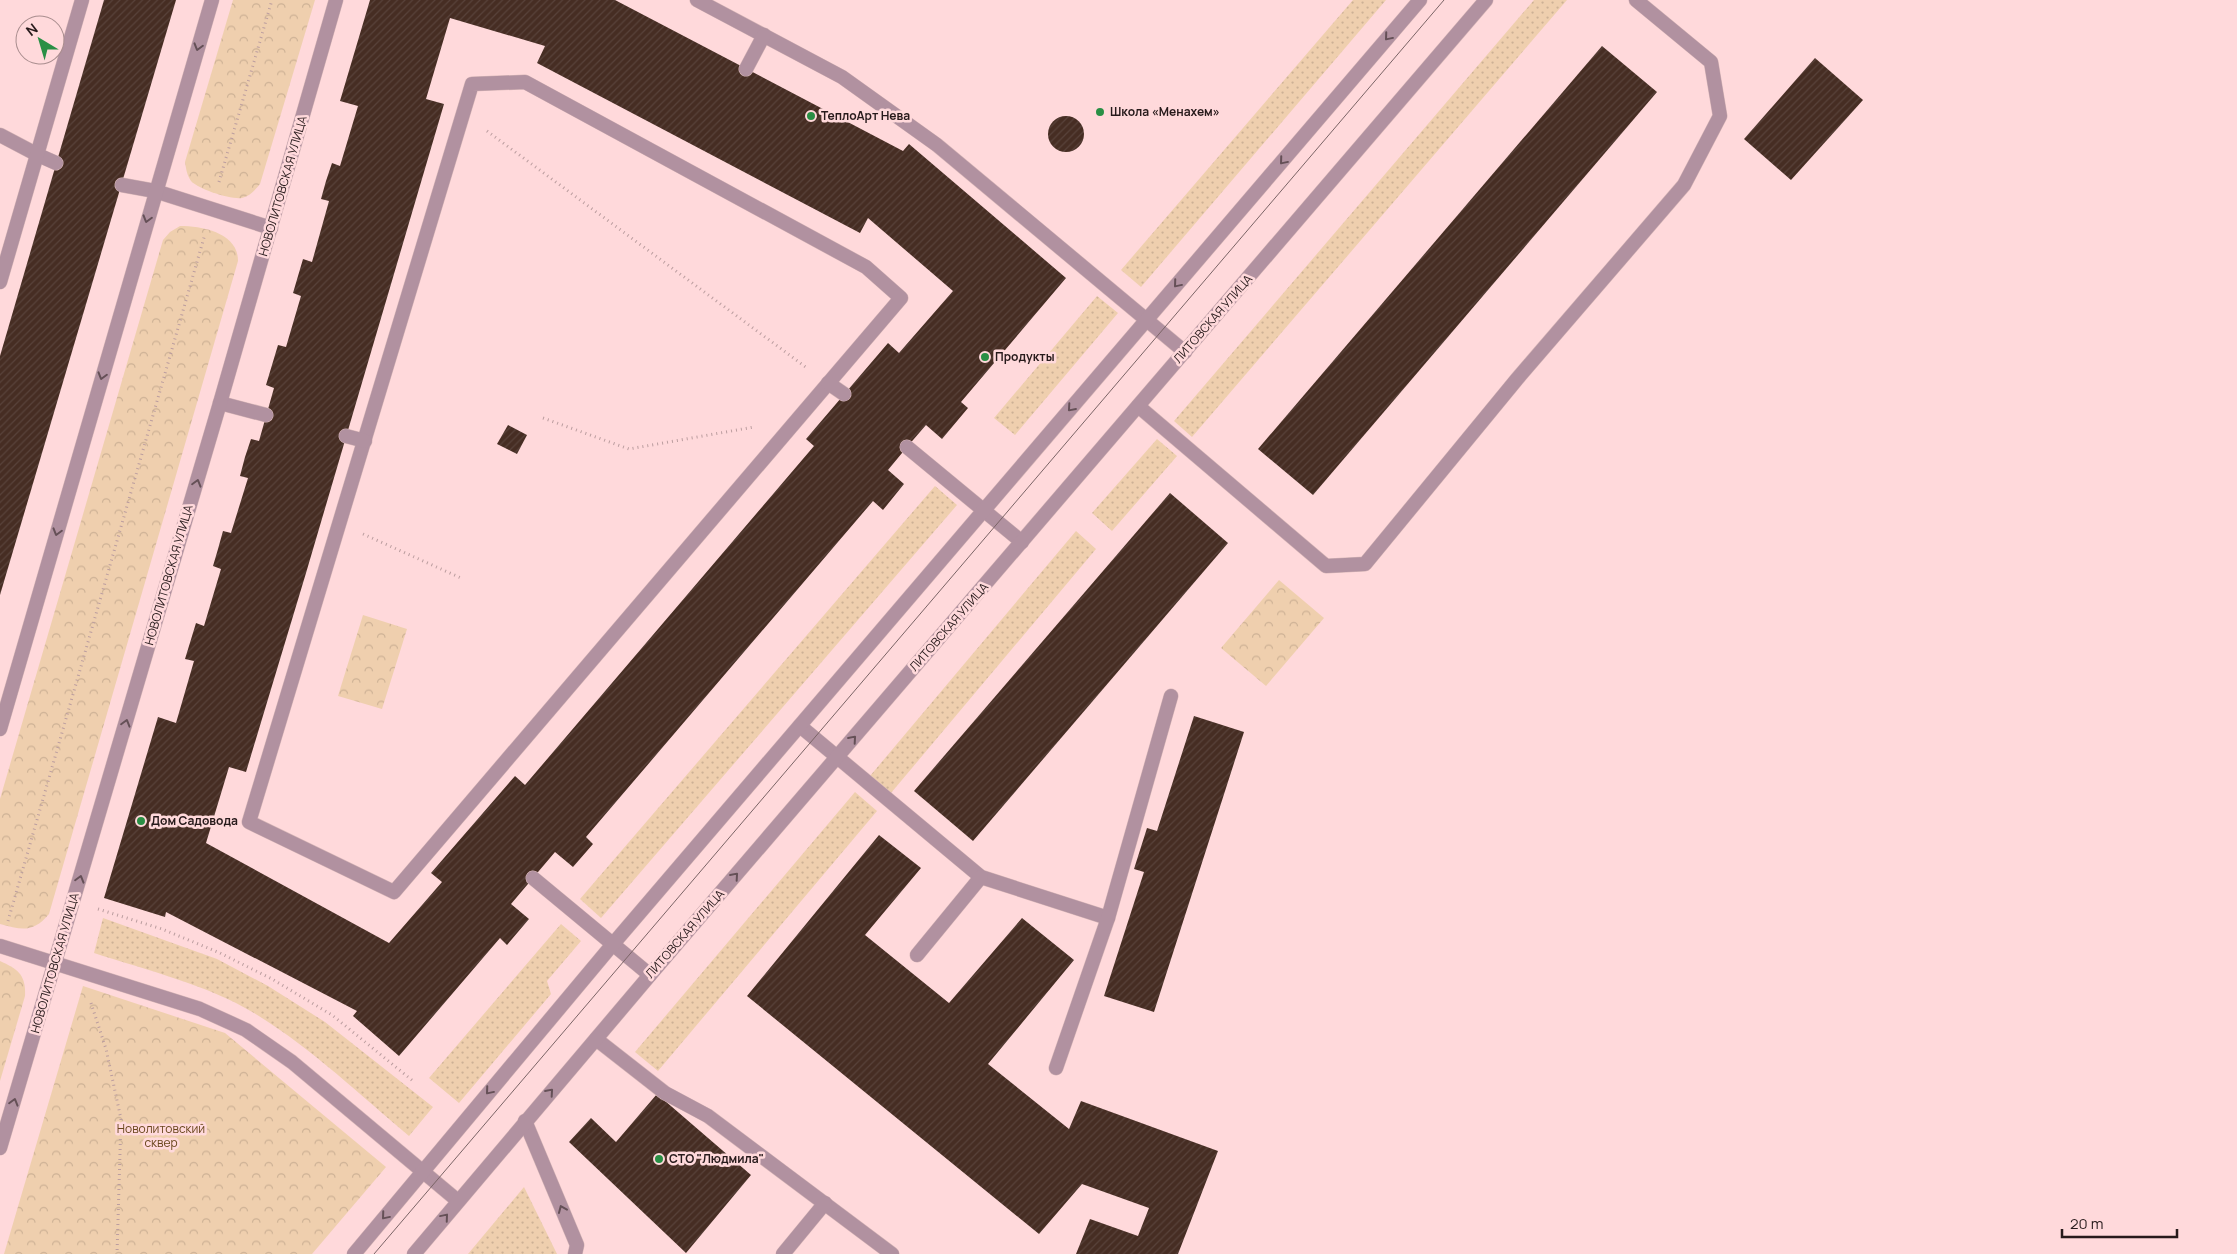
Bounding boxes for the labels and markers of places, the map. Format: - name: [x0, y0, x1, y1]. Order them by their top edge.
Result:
- place label: Школа «Менахем»: [1110, 103, 1220, 120]
- marker: Школа «Менахем»: [1094, 106, 1106, 118]
- place label: ТеплоАрт Нева: [821, 107, 910, 124]
- marker: ТеплоАрт Нева: [805, 110, 817, 122]
- place label: Продукты: [995, 348, 1055, 365]
- marker: Продукты: [979, 351, 991, 363]
- place label: Дом Садовода: [151, 812, 238, 829]
- marker: Дом Садовода: [135, 815, 147, 827]
- place label: СТО "Людмила": [669, 1150, 764, 1167]
- marker: СТО "Людмила": [653, 1153, 665, 1165]

